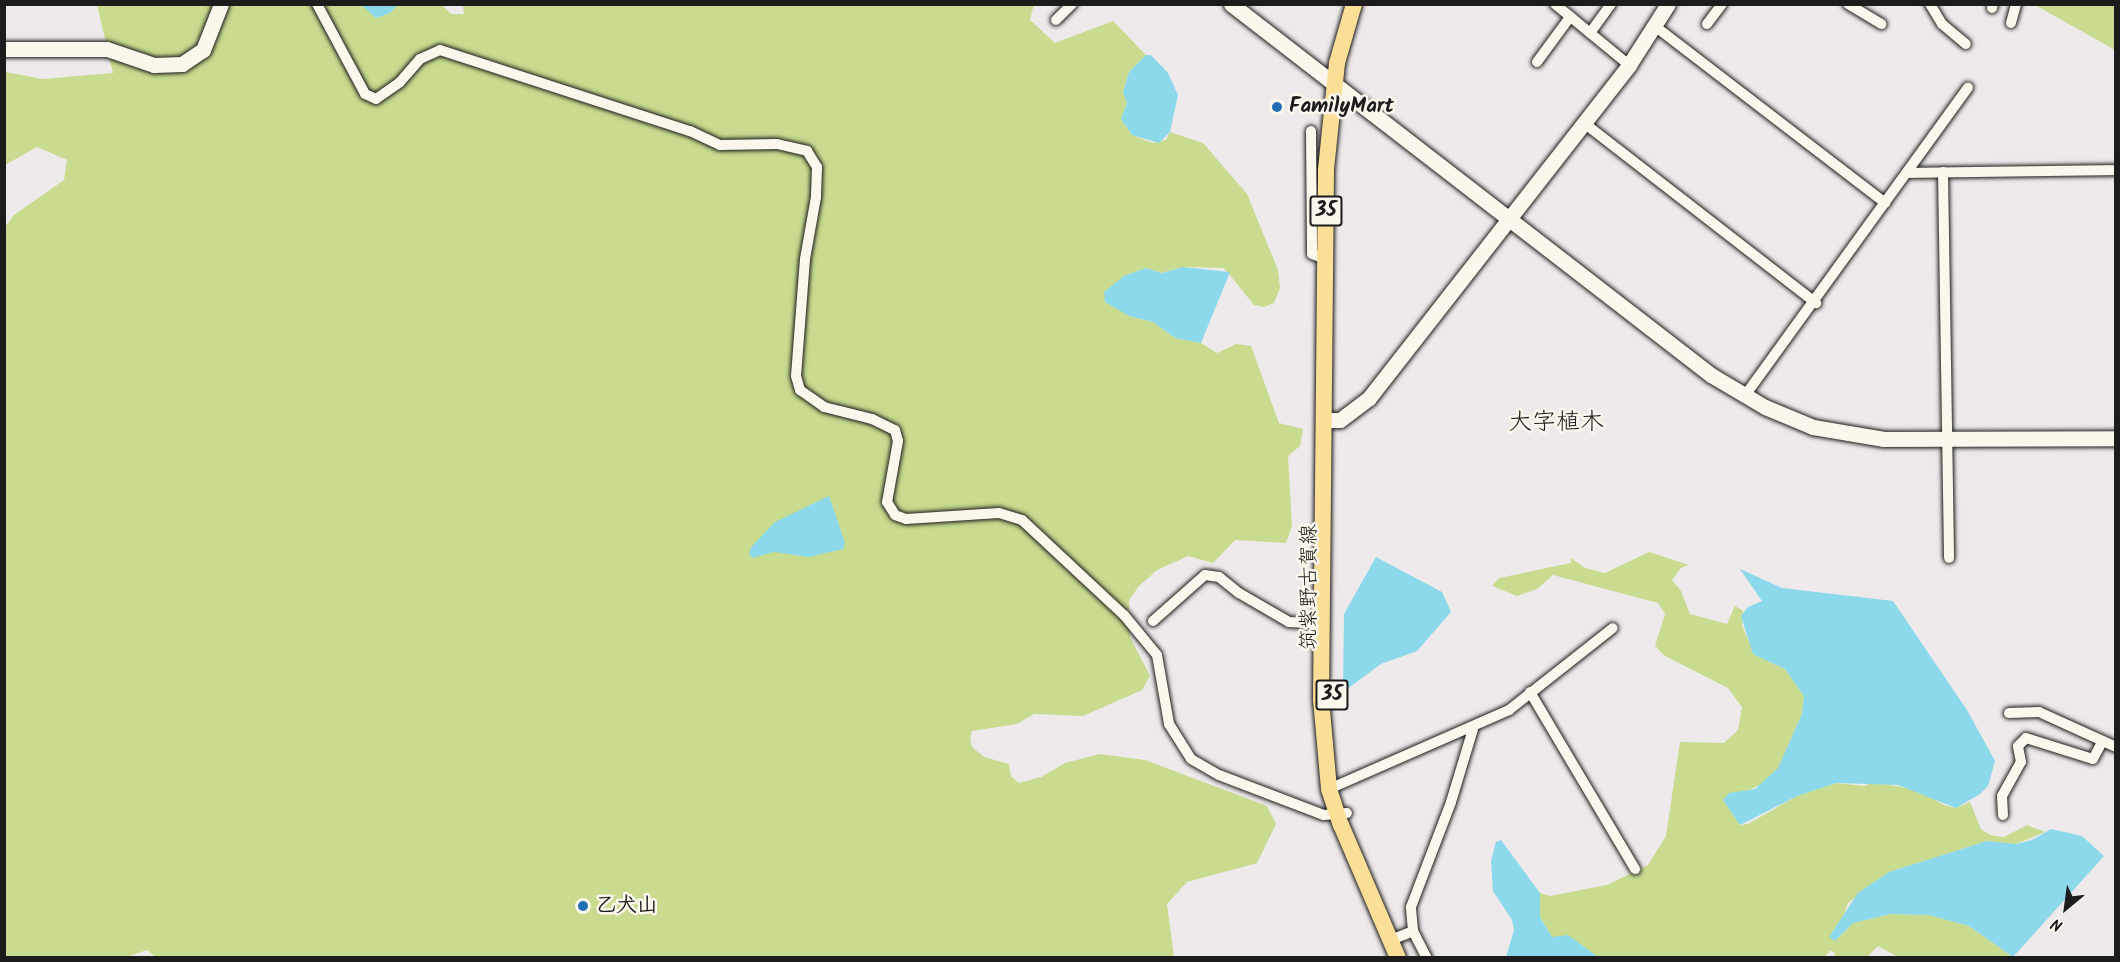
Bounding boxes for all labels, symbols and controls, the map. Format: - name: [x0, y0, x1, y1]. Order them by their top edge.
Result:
- place label: FamilyMart: [1289, 94, 1394, 120]
- marker: FamilyMart: [1270, 100, 1284, 114]
- road number: 35: [1308, 194, 1344, 228]
- district label: 大字植木: [1508, 409, 1604, 437]
- street label: 筑紫野古賀線: [1297, 524, 1323, 650]
- road number: 35: [1314, 678, 1350, 712]
- north arrow: [2036, 878, 2096, 938]
- place label: 乙犬山: [595, 893, 658, 919]
- marker: 乙犬山: [576, 899, 590, 913]
- text: N: [2047, 911, 2068, 938]

